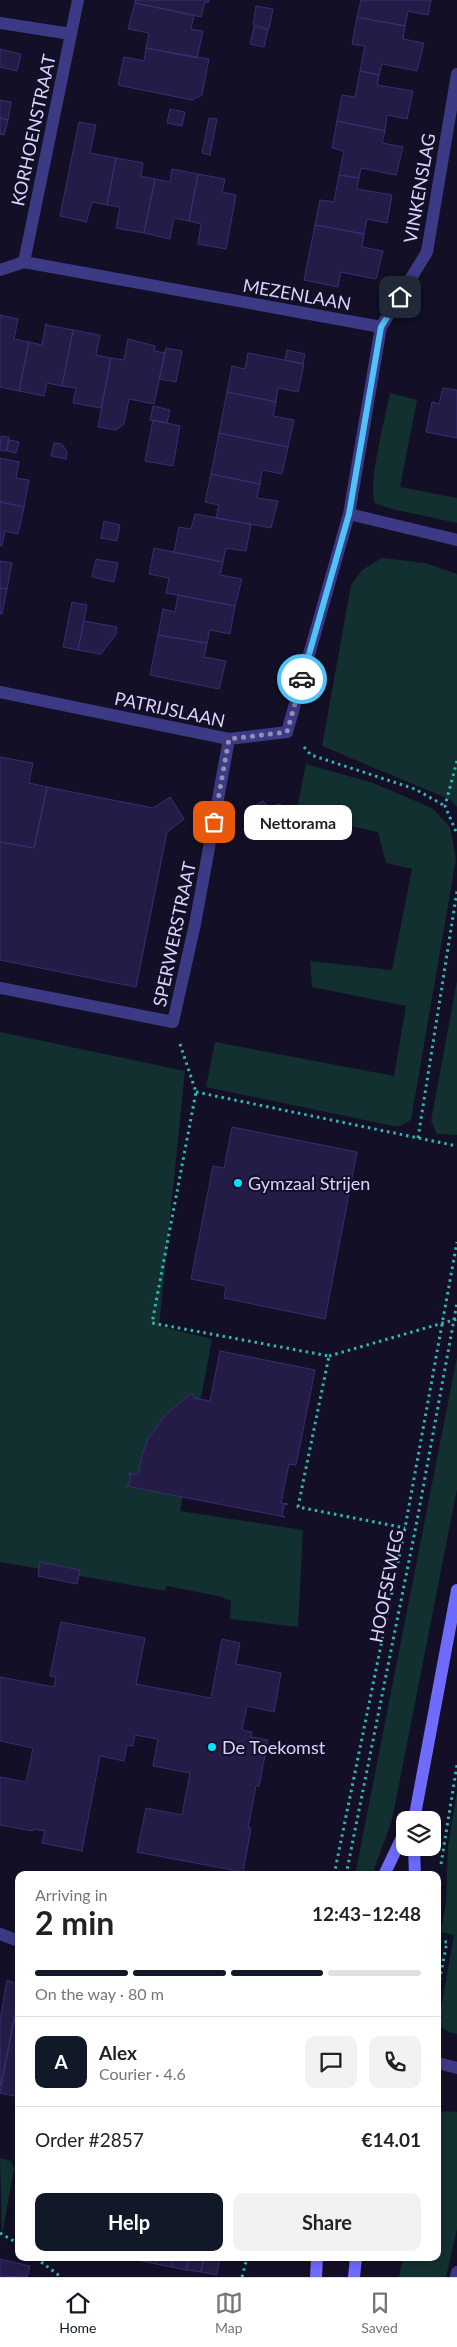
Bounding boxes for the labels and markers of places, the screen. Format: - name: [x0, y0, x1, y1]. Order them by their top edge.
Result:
- pin: [379, 276, 421, 318]
- pin: [193, 801, 235, 843]
- callout: Nettorama: [244, 804, 352, 840]
- place label: Gymzaal Strijen: [248, 1172, 370, 1194]
- marker: Gymzaal Strijen: [232, 1177, 244, 1189]
- place label: De Toekomst: [222, 1736, 326, 1758]
- marker: De Toekomst: [206, 1741, 218, 1753]

